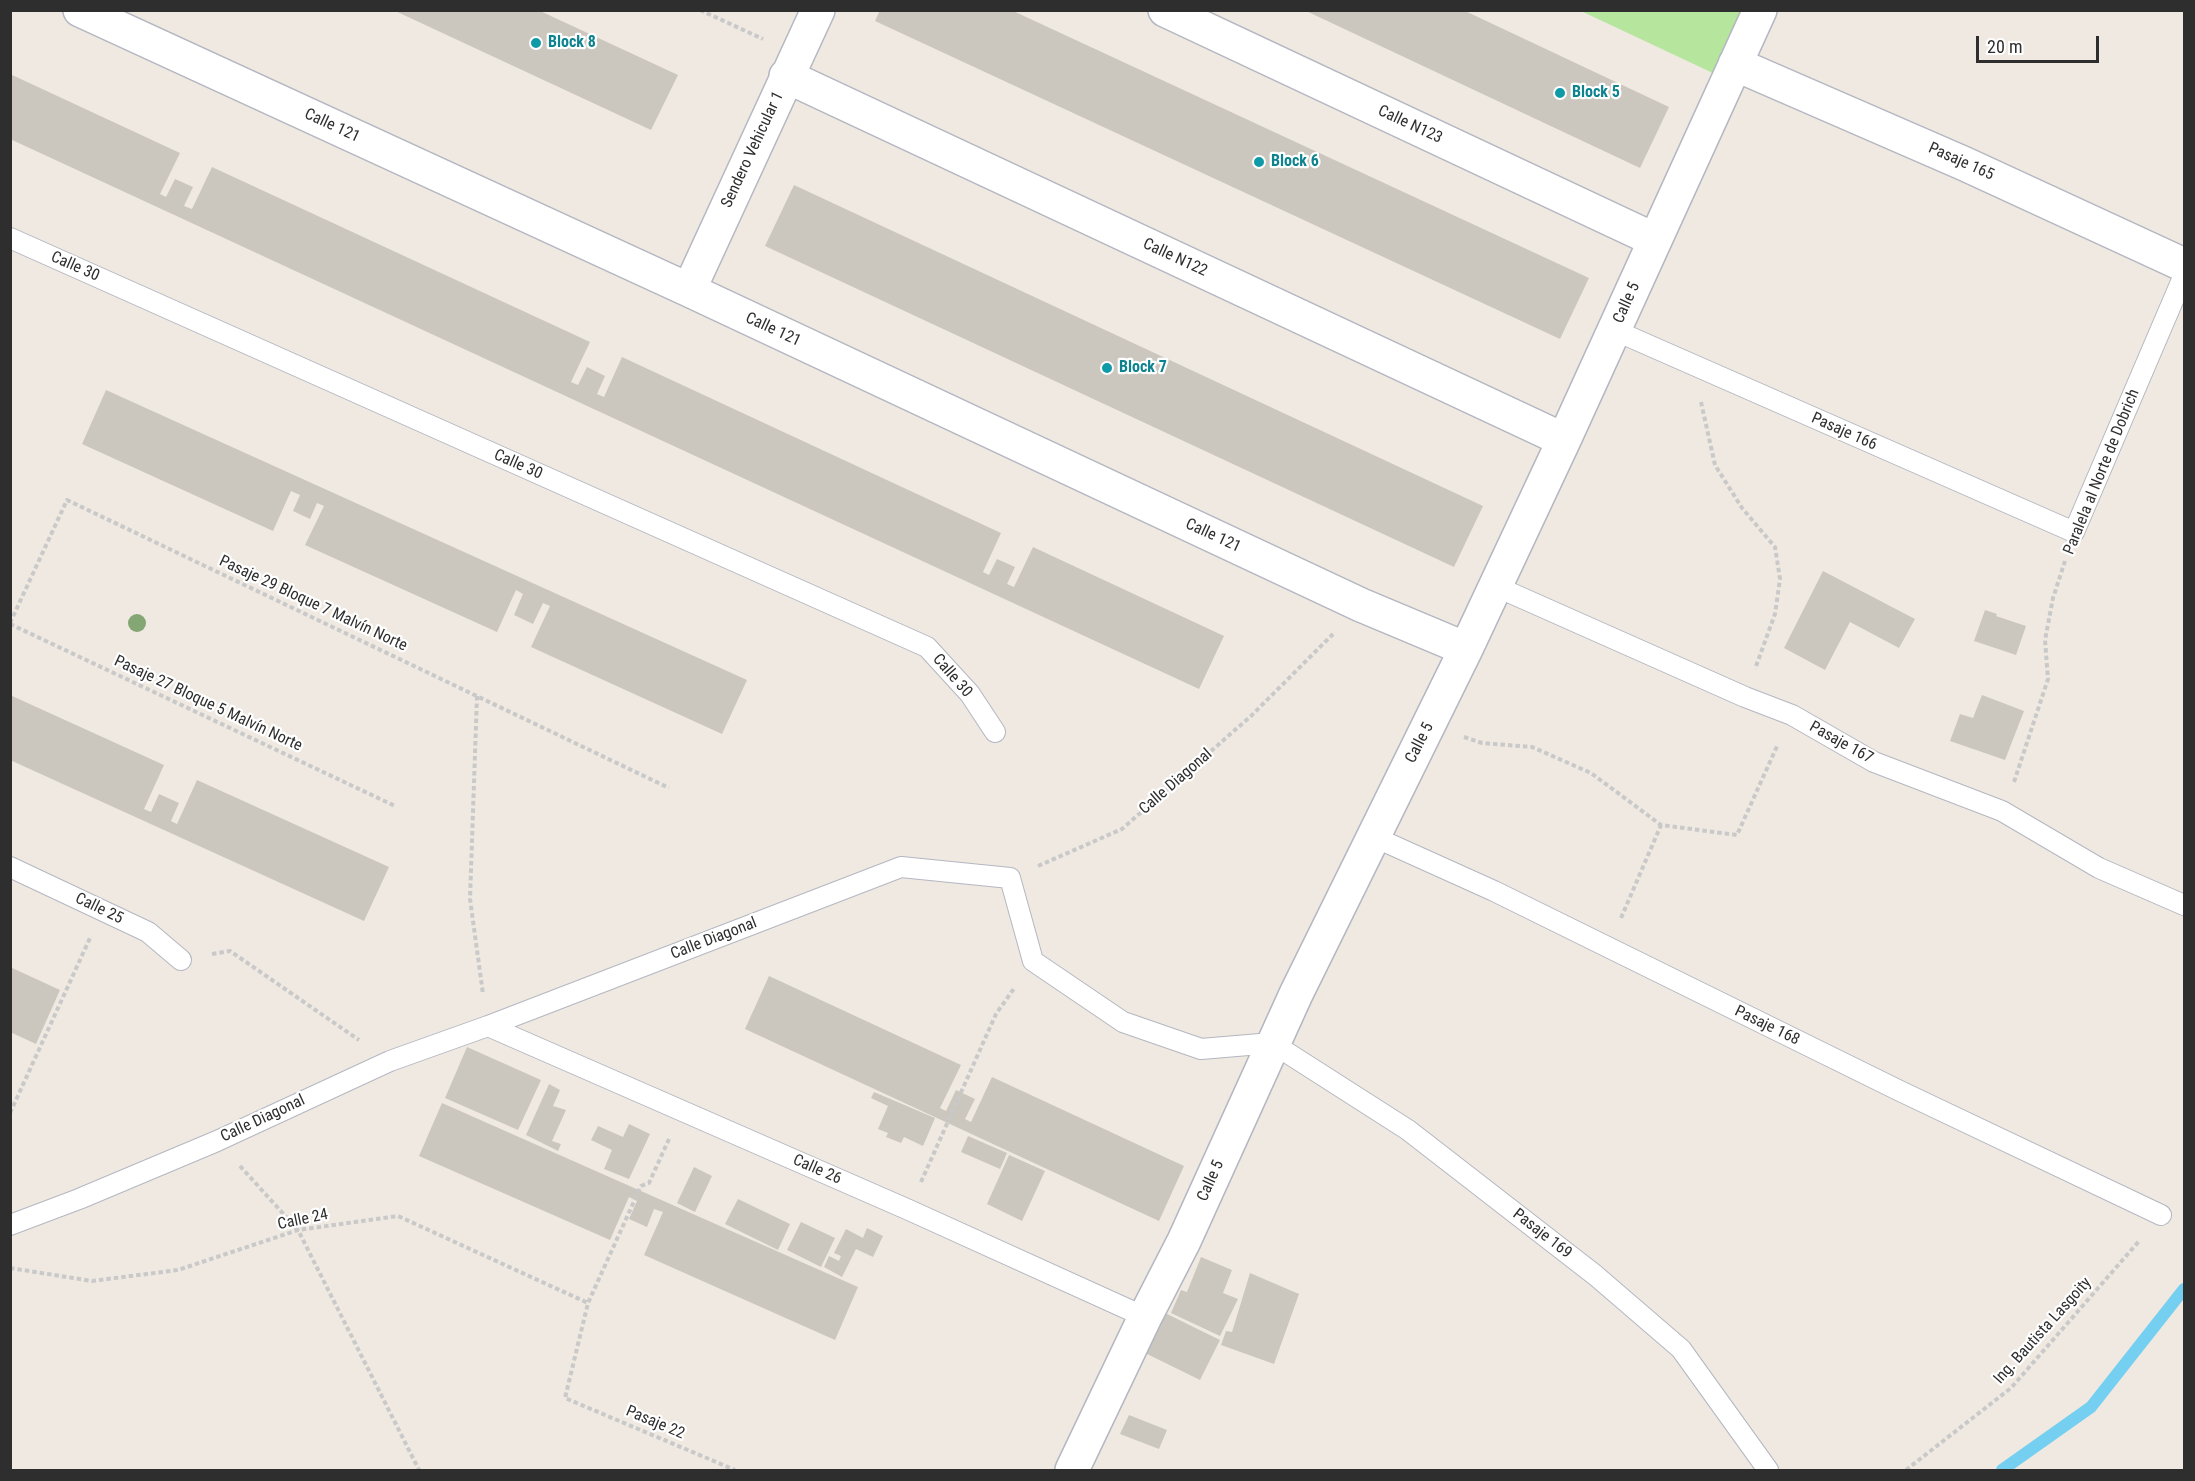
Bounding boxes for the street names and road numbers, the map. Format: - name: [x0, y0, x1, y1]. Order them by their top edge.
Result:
- street label: Sendero Vehicular 1: [718, 89, 788, 211]
- street label: Calle N123: [1375, 102, 1445, 148]
- street label: Calle 121: [301, 105, 363, 147]
- street label: Pasaje 165: [1925, 139, 1997, 185]
- street label: Calle N122: [1140, 235, 1210, 281]
- street label: Calle 30: [48, 248, 102, 286]
- street label: Calle 5: [1609, 279, 1645, 327]
- street label: Calle 121: [742, 309, 804, 351]
- street label: Paralela al Norte de Dobrich: [2060, 386, 2144, 558]
- street label: Pasaje 166: [1808, 409, 1880, 455]
- street label: Calle 30: [491, 446, 545, 484]
- street label: Calle 121: [1182, 515, 1244, 557]
- street label: Pasaje 29 Bloque 7 Malvín Norte: [216, 552, 410, 656]
- street label: Calle 30: [928, 650, 976, 702]
- street label: Pasaje 27 Bloque 5 Malvín Norte: [111, 652, 305, 756]
- street label: Pasaje 167: [1806, 718, 1876, 768]
- street label: Calle 5: [1402, 719, 1438, 767]
- street label: Calle Diagonal: [1135, 745, 1217, 819]
- street label: Calle 25: [72, 889, 126, 929]
- street label: Calle Diagonal: [668, 914, 760, 964]
- street label: Pasaje 168: [1731, 1002, 1803, 1050]
- street label: Calle Diagonal: [218, 1091, 308, 1147]
- street label: Calle 26: [790, 1151, 844, 1189]
- street label: Calle 5: [1193, 1157, 1229, 1205]
- street label: Calle 24: [276, 1205, 330, 1235]
- street label: Pasaje 169: [1509, 1205, 1575, 1263]
- street label: Ing. Bautista Lasgoity: [1990, 1274, 2096, 1388]
- street label: Pasaje 22: [623, 1402, 687, 1444]

